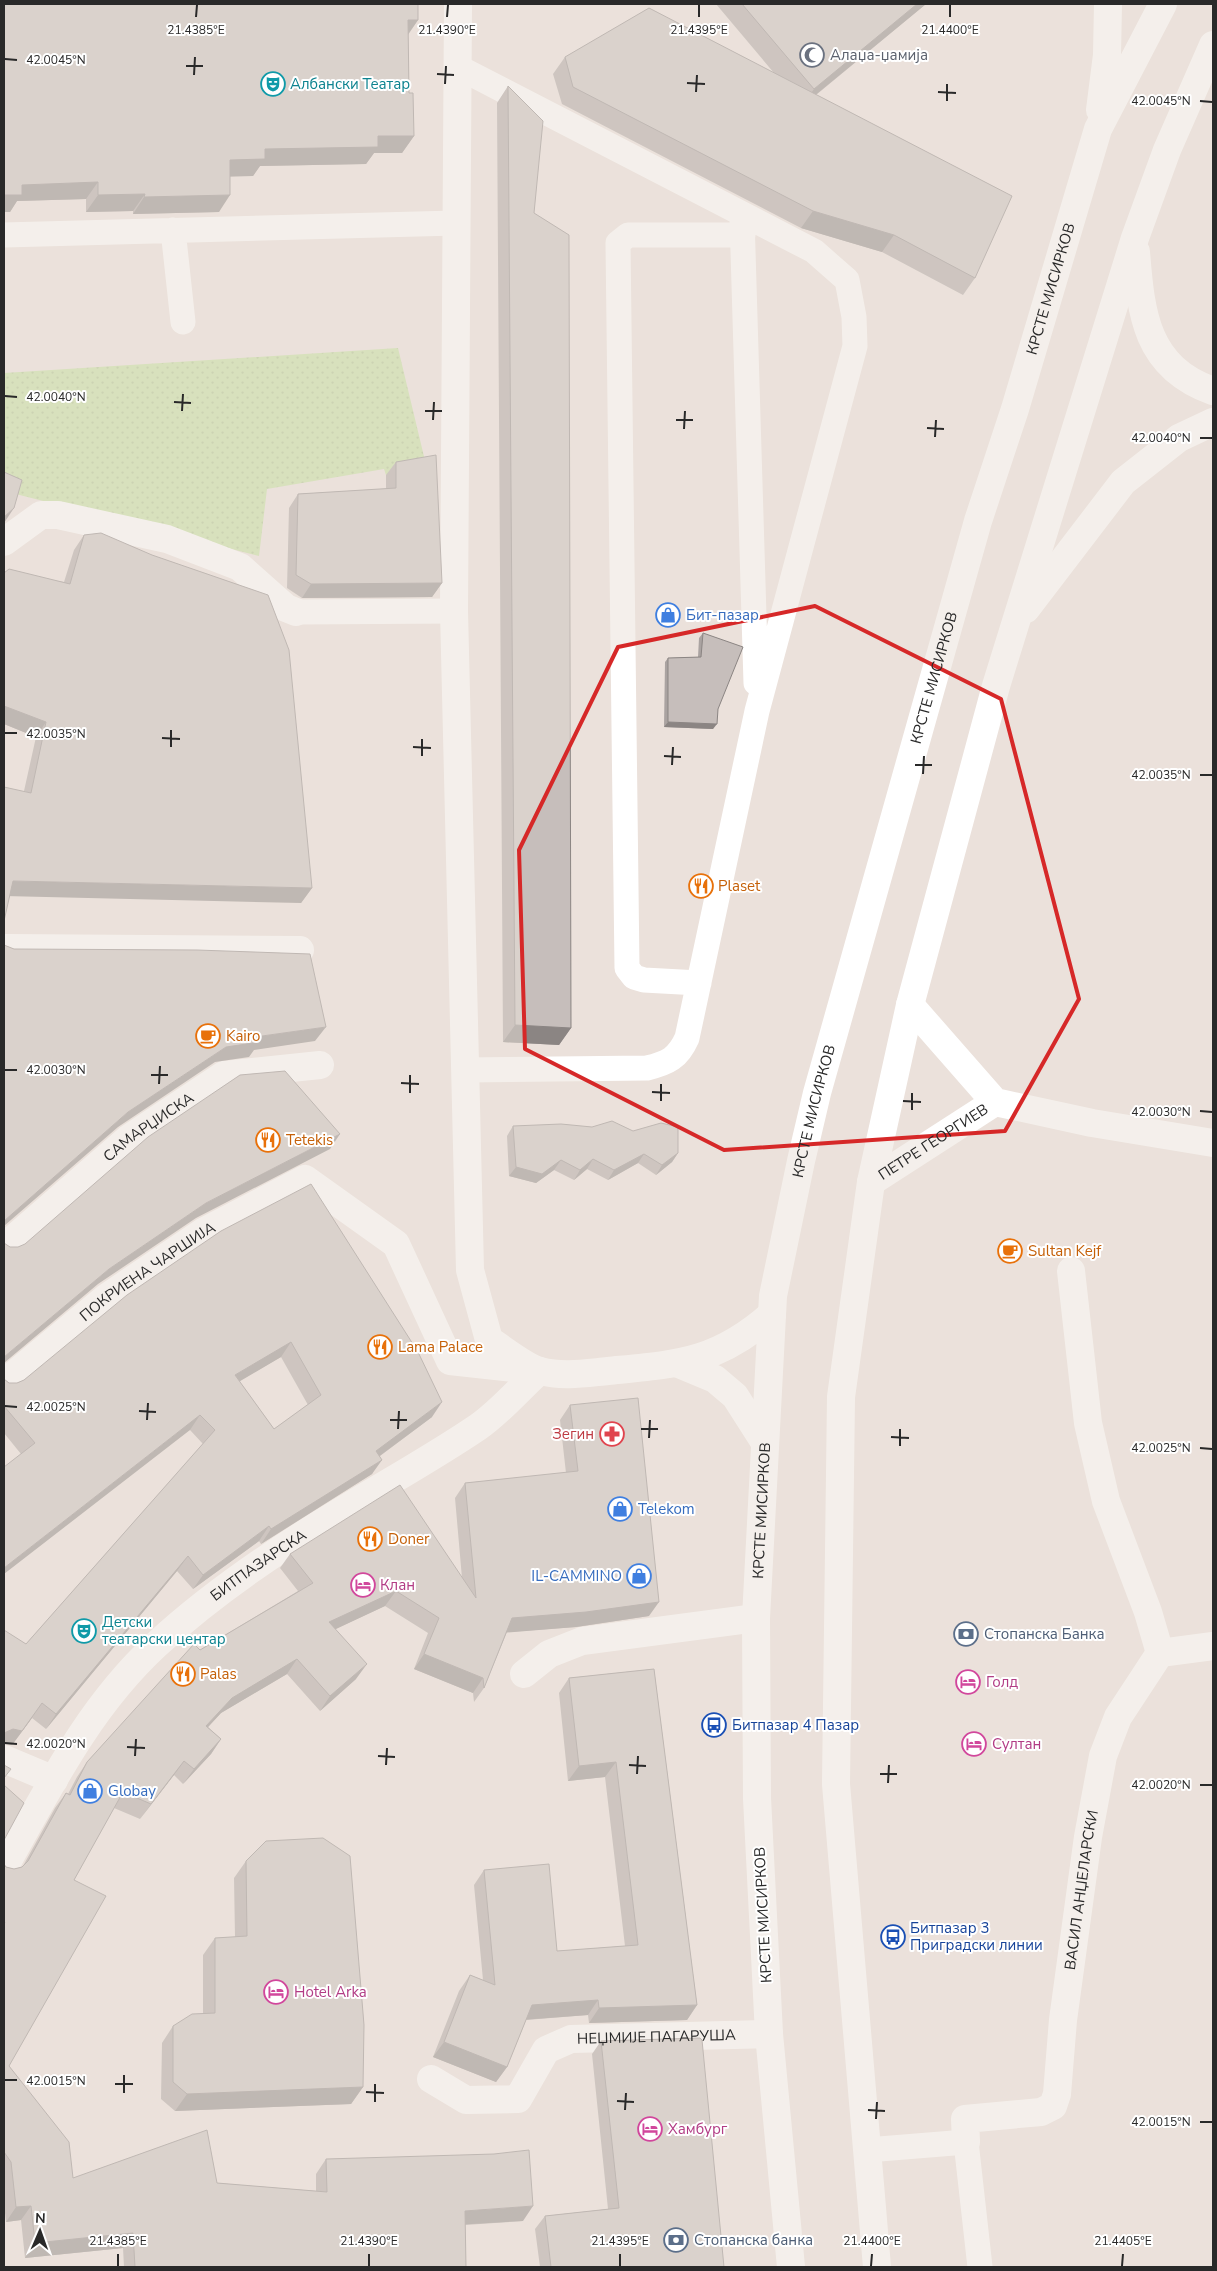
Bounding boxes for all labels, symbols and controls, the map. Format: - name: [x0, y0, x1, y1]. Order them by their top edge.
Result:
- text: 21.4385°E: [167, 22, 225, 38]
- text: 21.4390°E: [418, 22, 476, 38]
- text: 21.4395°E: [670, 22, 728, 38]
- text: 21.4400°E: [921, 22, 979, 38]
- mosque icon: Алаџа-џамија: [799, 42, 825, 68]
- place label: Алаџа-џамија: [830, 45, 928, 65]
- text: 42.0045°N: [26, 52, 86, 68]
- theatre icon: Албански Театар: [260, 71, 286, 97]
- place label: Албански Театар: [290, 74, 410, 94]
- text: 42.0045°N: [1131, 93, 1191, 109]
- street label: КРСТЕ МИСИРКОВ: [1022, 221, 1080, 357]
- text: 42.0040°N: [26, 389, 86, 405]
- text: 42.0040°N: [1131, 430, 1191, 446]
- shop icon: Бит-пазар: [655, 602, 681, 628]
- place label: Бит-пазар: [686, 605, 759, 625]
- street label: КРСТЕ МИСИРКОВ: [906, 609, 962, 746]
- text: 42.0035°N: [26, 726, 86, 742]
- text: 42.0035°N: [1131, 767, 1191, 783]
- restaurant icon: Plaset: [688, 873, 714, 899]
- place label: Plaset: [718, 876, 761, 896]
- cafe icon: Kairo: [195, 1023, 221, 1049]
- place label: Kairo: [226, 1026, 260, 1046]
- street label: КРСТЕ МИСИРКОВ: [788, 1042, 840, 1180]
- text: 42.0030°N: [26, 1062, 86, 1078]
- street label: САМАРЏИСКА: [99, 1088, 198, 1166]
- street label: ПЕТРЕ ГЕОРГИЕВ: [874, 1099, 992, 1185]
- text: 42.0030°N: [1131, 1104, 1191, 1120]
- restaurant icon: Tetekis: [255, 1127, 281, 1153]
- place label: Tetekis: [286, 1130, 333, 1150]
- street label: ПОКРИЕНА ЧАРШИЈА: [75, 1217, 219, 1326]
- cafe icon: Sultan Kejf: [997, 1238, 1023, 1264]
- place label: Sultan Kejf: [1028, 1241, 1102, 1261]
- restaurant icon: Lama Palace: [367, 1334, 393, 1360]
- place label: Lama Palace: [398, 1337, 483, 1357]
- text: 42.0025°N: [26, 1399, 86, 1415]
- pharmacy icon: Зегин: [599, 1421, 625, 1447]
- place label: Зегин: [552, 1424, 594, 1444]
- text: 42.0025°N: [1131, 1440, 1191, 1456]
- street label: КРСТЕ МИСИРКОВ: [748, 1442, 775, 1579]
- shop icon: Telekom: [607, 1496, 633, 1522]
- place label: Telekom: [638, 1499, 695, 1519]
- street label: БИТПАЗАРСКА: [206, 1525, 310, 1606]
- restaurant icon: Doner: [357, 1526, 383, 1552]
- place label: Doner: [388, 1529, 430, 1549]
- shop icon: IL-CAMMINO: [626, 1563, 652, 1589]
- place label: IL-CAMMINO: [531, 1566, 622, 1586]
- hotel icon: Клан: [350, 1572, 376, 1598]
- place label: Клан: [380, 1575, 415, 1595]
- place label: Детски театарски центар: [102, 1612, 226, 1649]
- theatre icon: Детски театарски центар: [71, 1618, 97, 1644]
- bank icon: Стопанска Банка: [953, 1621, 979, 1647]
- place label: Стопанска Банка: [984, 1624, 1105, 1644]
- restaurant icon: Palas: [170, 1661, 196, 1687]
- place label: Palas: [200, 1664, 237, 1684]
- hotel icon: Голд: [955, 1669, 981, 1695]
- place label: Голд: [986, 1672, 1018, 1692]
- bus stop icon: Битпазар 4 Пазар: [701, 1712, 727, 1738]
- place label: Битпазар 4 Пазар: [732, 1715, 859, 1735]
- hotel icon: Султан: [961, 1731, 987, 1757]
- place label: Султан: [992, 1734, 1041, 1754]
- text: 42.0020°N: [26, 1736, 86, 1752]
- text: 42.0020°N: [1131, 1777, 1191, 1793]
- shop icon: Globay: [77, 1778, 103, 1804]
- place label: Globay: [108, 1781, 156, 1801]
- street label: ВАСИЛ АНЏЕЛАРСКИ: [1060, 1808, 1103, 1971]
- street label: КРСТЕ МИСИРКОВ: [749, 1846, 777, 1984]
- place label: Битпазар 3 Приградски линии: [910, 1918, 1043, 1955]
- bus stop icon: Битпазар 3 Приградски линии: [880, 1924, 906, 1950]
- hotel icon: Hotel Arka: [263, 1979, 289, 2005]
- place label: Hotel Arka: [294, 1982, 367, 2002]
- street label: НЕЏМИЈЕ ПАГАРУША: [577, 2025, 736, 2049]
- text: 42.0015°N: [26, 2073, 86, 2089]
- text: 42.0015°N: [1131, 2114, 1191, 2130]
- hotel icon: Хамбург: [637, 2116, 663, 2142]
- place label: Хамбург: [668, 2119, 728, 2139]
- north arrow: [15, 2206, 65, 2256]
- text: N: [35, 2209, 46, 2228]
- bank icon: Стопанска банка: [663, 2227, 689, 2253]
- place label: Стопанска банка: [694, 2230, 813, 2250]
- text: 21.4385°E: [89, 2233, 147, 2249]
- text: 21.4390°E: [340, 2233, 398, 2249]
- text: 21.4395°E: [591, 2233, 649, 2249]
- text: 21.4400°E: [843, 2233, 901, 2249]
- text: 21.4405°E: [1094, 2233, 1152, 2249]

